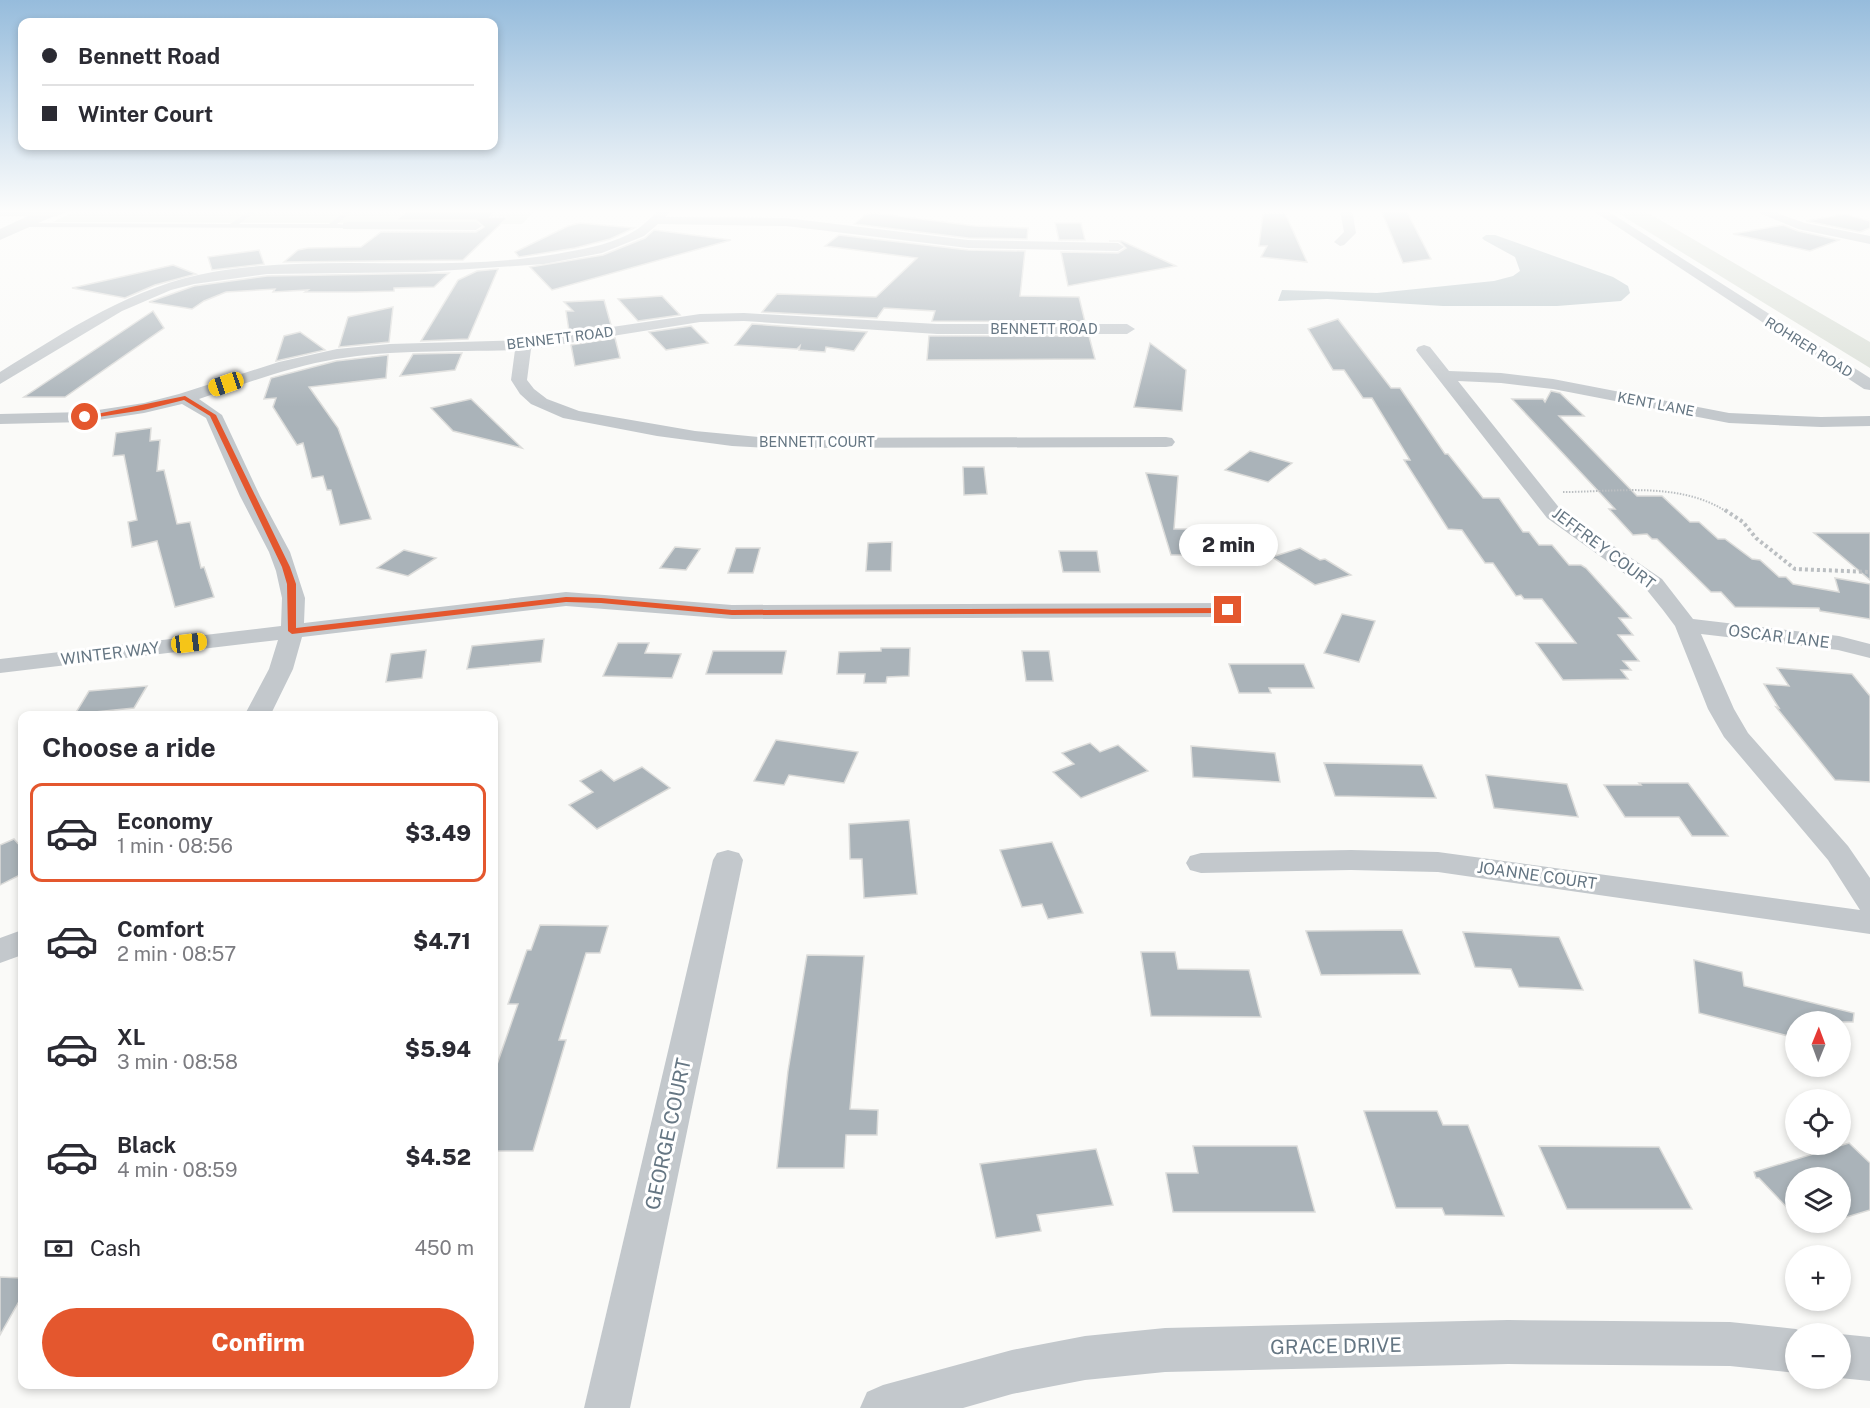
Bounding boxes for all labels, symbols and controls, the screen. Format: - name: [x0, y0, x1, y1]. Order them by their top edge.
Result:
- text: Bennett Road: [78, 43, 220, 69]
- text: Winter Court: [78, 101, 213, 127]
- street label: ROHRER ROAD: [1762, 314, 1856, 380]
- street label: BENNETT ROAD: [990, 321, 1098, 337]
- street label: BENNETT ROAD: [506, 324, 614, 352]
- car: [206, 370, 246, 398]
- street label: KENT LANE: [1616, 389, 1696, 419]
- route start: [71, 403, 98, 430]
- street label: BENNETT COURT: [759, 434, 875, 450]
- street label: JEFFREY COURT: [1549, 504, 1659, 593]
- callout: 2 min: [1178, 523, 1278, 565]
- text: 2 min: [1202, 533, 1255, 557]
- route end: [1214, 596, 1241, 623]
- street label: OSCAR LANE: [1727, 621, 1831, 652]
- car: [170, 632, 208, 654]
- street label: WINTER WAY: [60, 638, 161, 669]
- text: Choose a ride: [42, 731, 216, 763]
- icon: car: [45, 806, 99, 860]
- text: Economy: [117, 808, 213, 834]
- text: $3.49: [405, 820, 471, 846]
- text: 1 min · 08:56: [117, 834, 233, 858]
- street label: JOANNE COURT: [1476, 858, 1598, 893]
- icon: car: [45, 914, 99, 968]
- text: Comfort: [117, 916, 204, 942]
- text: $4.71: [413, 928, 471, 954]
- text: 2 min · 08:57: [117, 942, 236, 966]
- north arrow: [1785, 1011, 1851, 1077]
- map controls: [1785, 1011, 1851, 1389]
- icon: car: [45, 1022, 99, 1076]
- text: XL: [117, 1024, 145, 1050]
- text: $5.94: [405, 1036, 471, 1062]
- text: 3 min · 08:58: [117, 1050, 238, 1074]
- street label: GEORGE COURT: [640, 1056, 696, 1212]
- button: locate: [1785, 1089, 1851, 1155]
- icon: car: [45, 1130, 99, 1184]
- text: Black: [117, 1132, 176, 1158]
- text: $4.52: [405, 1144, 471, 1170]
- text: 4 min · 08:59: [117, 1158, 237, 1182]
- button: layers: [1785, 1167, 1851, 1233]
- icon: cash: [42, 1232, 75, 1265]
- text: Cash: [90, 1235, 141, 1261]
- text: 450 m: [414, 1236, 474, 1260]
- button: +: [1785, 1245, 1851, 1311]
- button: Confirm: [42, 1308, 474, 1377]
- button: −: [1785, 1323, 1851, 1389]
- street label: GRACE DRIVE: [1270, 1333, 1402, 1359]

